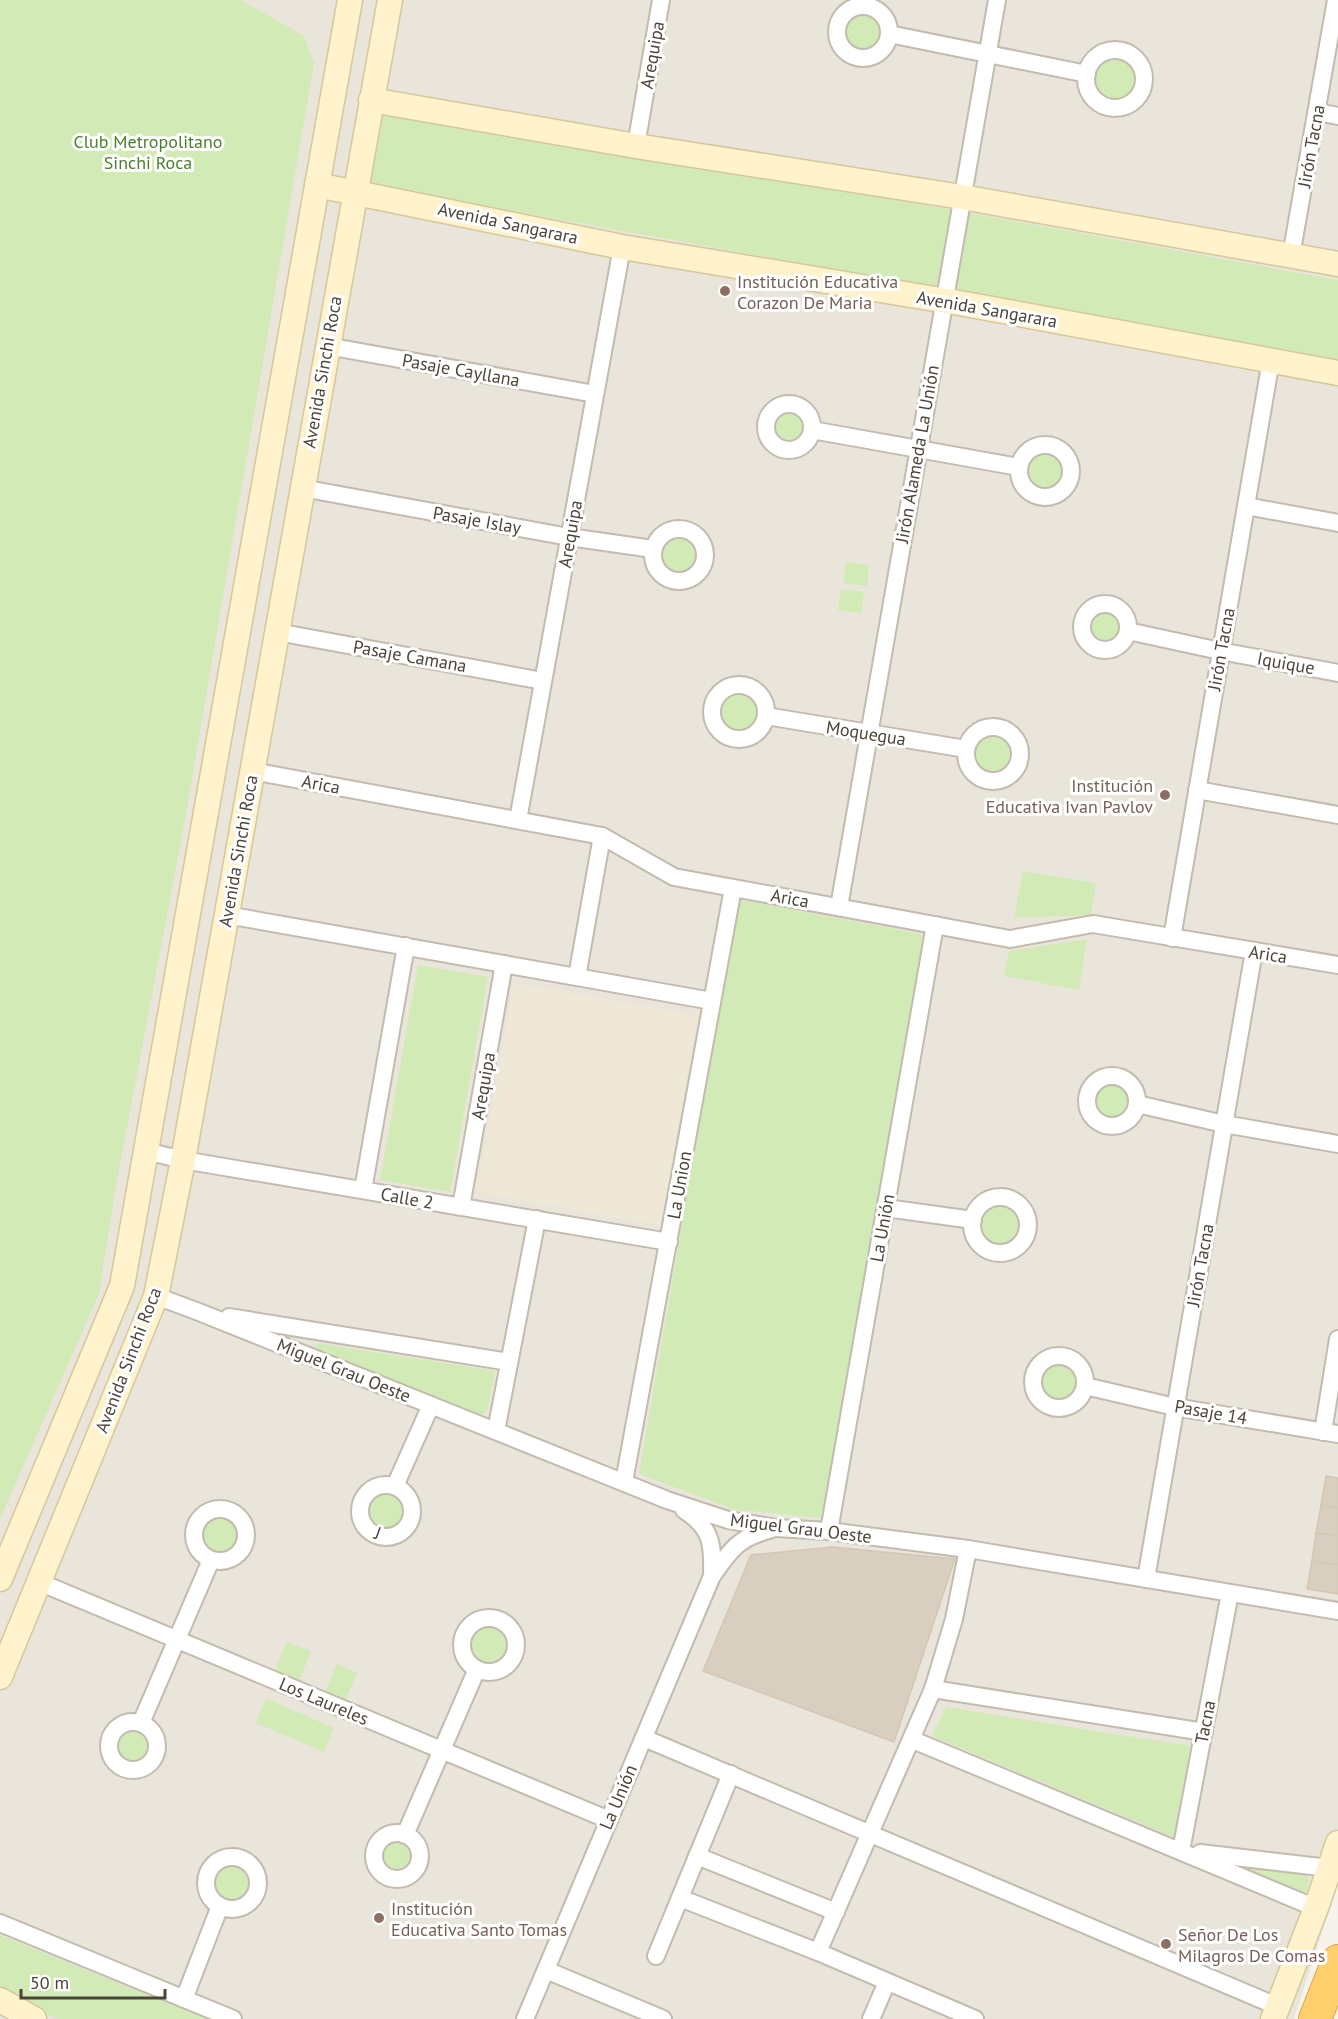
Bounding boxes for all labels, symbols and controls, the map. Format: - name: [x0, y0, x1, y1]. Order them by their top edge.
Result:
- street label: Arequipa: [635, 19, 669, 91]
- street label: Jirón Tacna: [1292, 103, 1330, 190]
- park label: Club Metropolitano Sinchi Roca: [73, 130, 223, 174]
- street label: Avenida Sangarara: [436, 197, 580, 249]
- place label: Institución Educativa Corazon De Maria: [737, 270, 898, 314]
- marker: Institución Educativa Corazon De Maria: [718, 284, 732, 298]
- street label: Avenida Sangarara: [915, 285, 1059, 333]
- street label: Avenida Sinchi Roca: [297, 294, 347, 450]
- street label: Pasaje Cayllana: [400, 348, 522, 392]
- street label: Jirón Alameda La Unión: [890, 363, 944, 546]
- street label: Arequipa: [553, 498, 587, 570]
- street label: Pasaje Islay: [431, 501, 523, 539]
- street label: Jirón Tacna: [1202, 606, 1240, 693]
- street label: Pasaje Camana: [351, 635, 469, 677]
- street label: Iquique: [1255, 647, 1317, 679]
- street label: Moquegua: [824, 715, 908, 751]
- street label: Arica: [300, 769, 342, 799]
- street label: Avenida Sinchi Roca: [213, 773, 263, 929]
- place label: Institución Educativa Ivan Pavlov: [986, 774, 1153, 818]
- marker: Institución Educativa Ivan Pavlov: [1158, 788, 1172, 802]
- street label: Arica: [769, 883, 811, 913]
- street label: Arica: [1247, 940, 1289, 968]
- street label: Arequipa: [466, 1050, 500, 1122]
- street label: La Union: [662, 1149, 696, 1221]
- street label: Calle 2: [379, 1182, 435, 1214]
- street label: La Unión: [865, 1192, 899, 1264]
- street label: Jirón Tacna: [1181, 1222, 1219, 1309]
- street label: Avenida Sinchi Roca: [90, 1284, 166, 1436]
- street label: Miguel Grau Oeste: [274, 1333, 414, 1407]
- street label: Pasaje 14: [1173, 1394, 1249, 1430]
- street label: Miguel Grau Oeste: [729, 1508, 873, 1548]
- street label: J: [371, 1521, 384, 1545]
- street label: Los Laureles: [276, 1672, 372, 1730]
- street label: Tacna: [1190, 1698, 1220, 1746]
- street label: La Unión: [594, 1761, 642, 1833]
- place label: Institución Educativa Santo Tomas: [391, 1897, 567, 1941]
- marker: Institución Educativa Santo Tomas: [372, 1911, 386, 1925]
- place label: Señor De Los Milagros De Comas: [1178, 1923, 1325, 1967]
- marker: Señor De Los Milagros De Comas: [1159, 1937, 1173, 1951]
- scale bar: [21, 1962, 165, 2000]
- text: 50 m: [30, 1971, 69, 1994]

